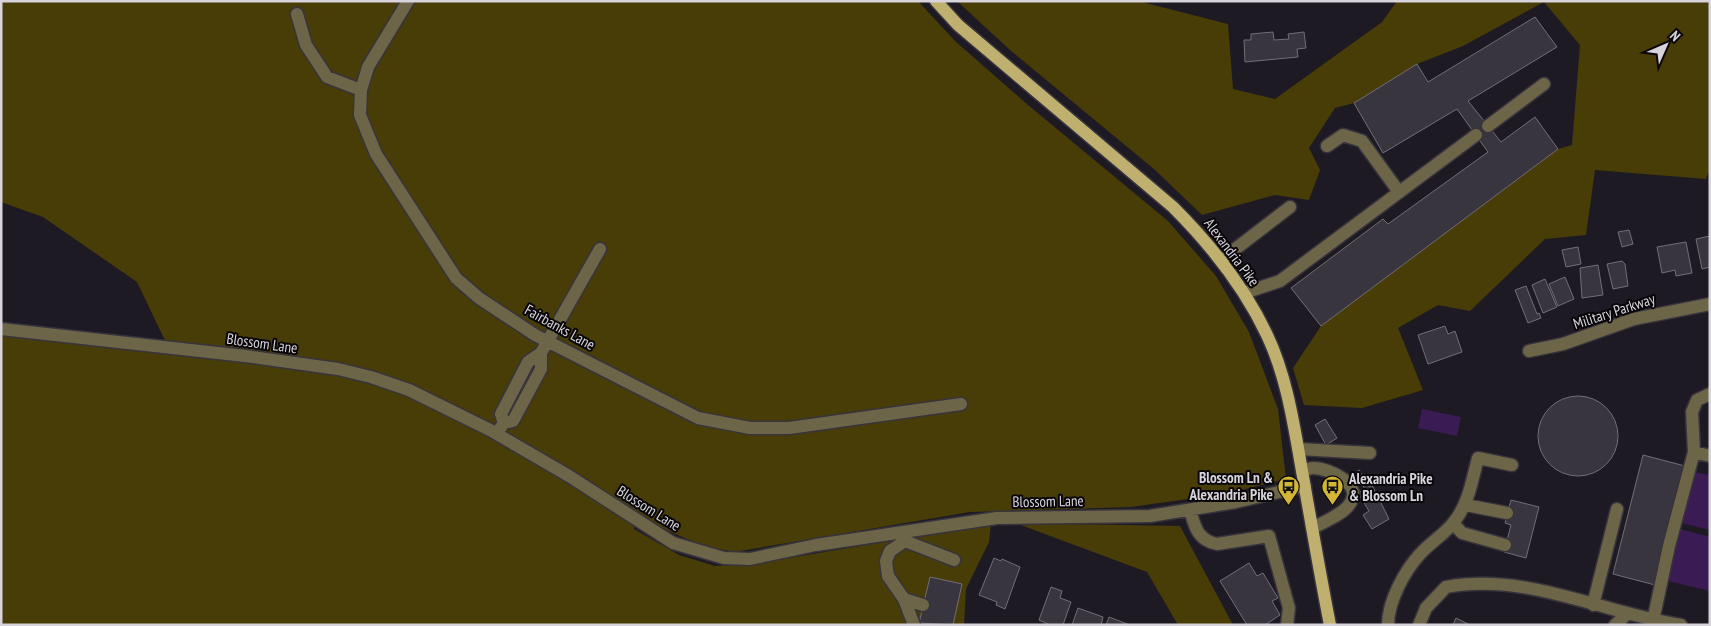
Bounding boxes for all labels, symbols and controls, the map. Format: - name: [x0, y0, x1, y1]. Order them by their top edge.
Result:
- north arrow: [1641, 20, 1691, 70]
- text: N: [1666, 27, 1684, 45]
- street label: Alexandria Pike: [1200, 214, 1264, 290]
- street label: Military Parkway: [1571, 289, 1658, 333]
- street label: Fairbanks Lane: [521, 300, 599, 354]
- street label: Blossom Lane: [225, 329, 299, 357]
- place label: Blossom Ln & Alexandria Pike: [1188, 468, 1273, 504]
- place label: Alexandria Pike & Blossom Ln: [1348, 469, 1433, 505]
- bus stop icon: Blossom Ln & Alexandria Pike: [1277, 474, 1301, 505]
- bus stop icon: Alexandria Pike & Blossom Ln: [1321, 475, 1345, 506]
- street label: Blossom Lane: [614, 481, 684, 535]
- street label: Blossom Lane: [1012, 491, 1084, 511]

